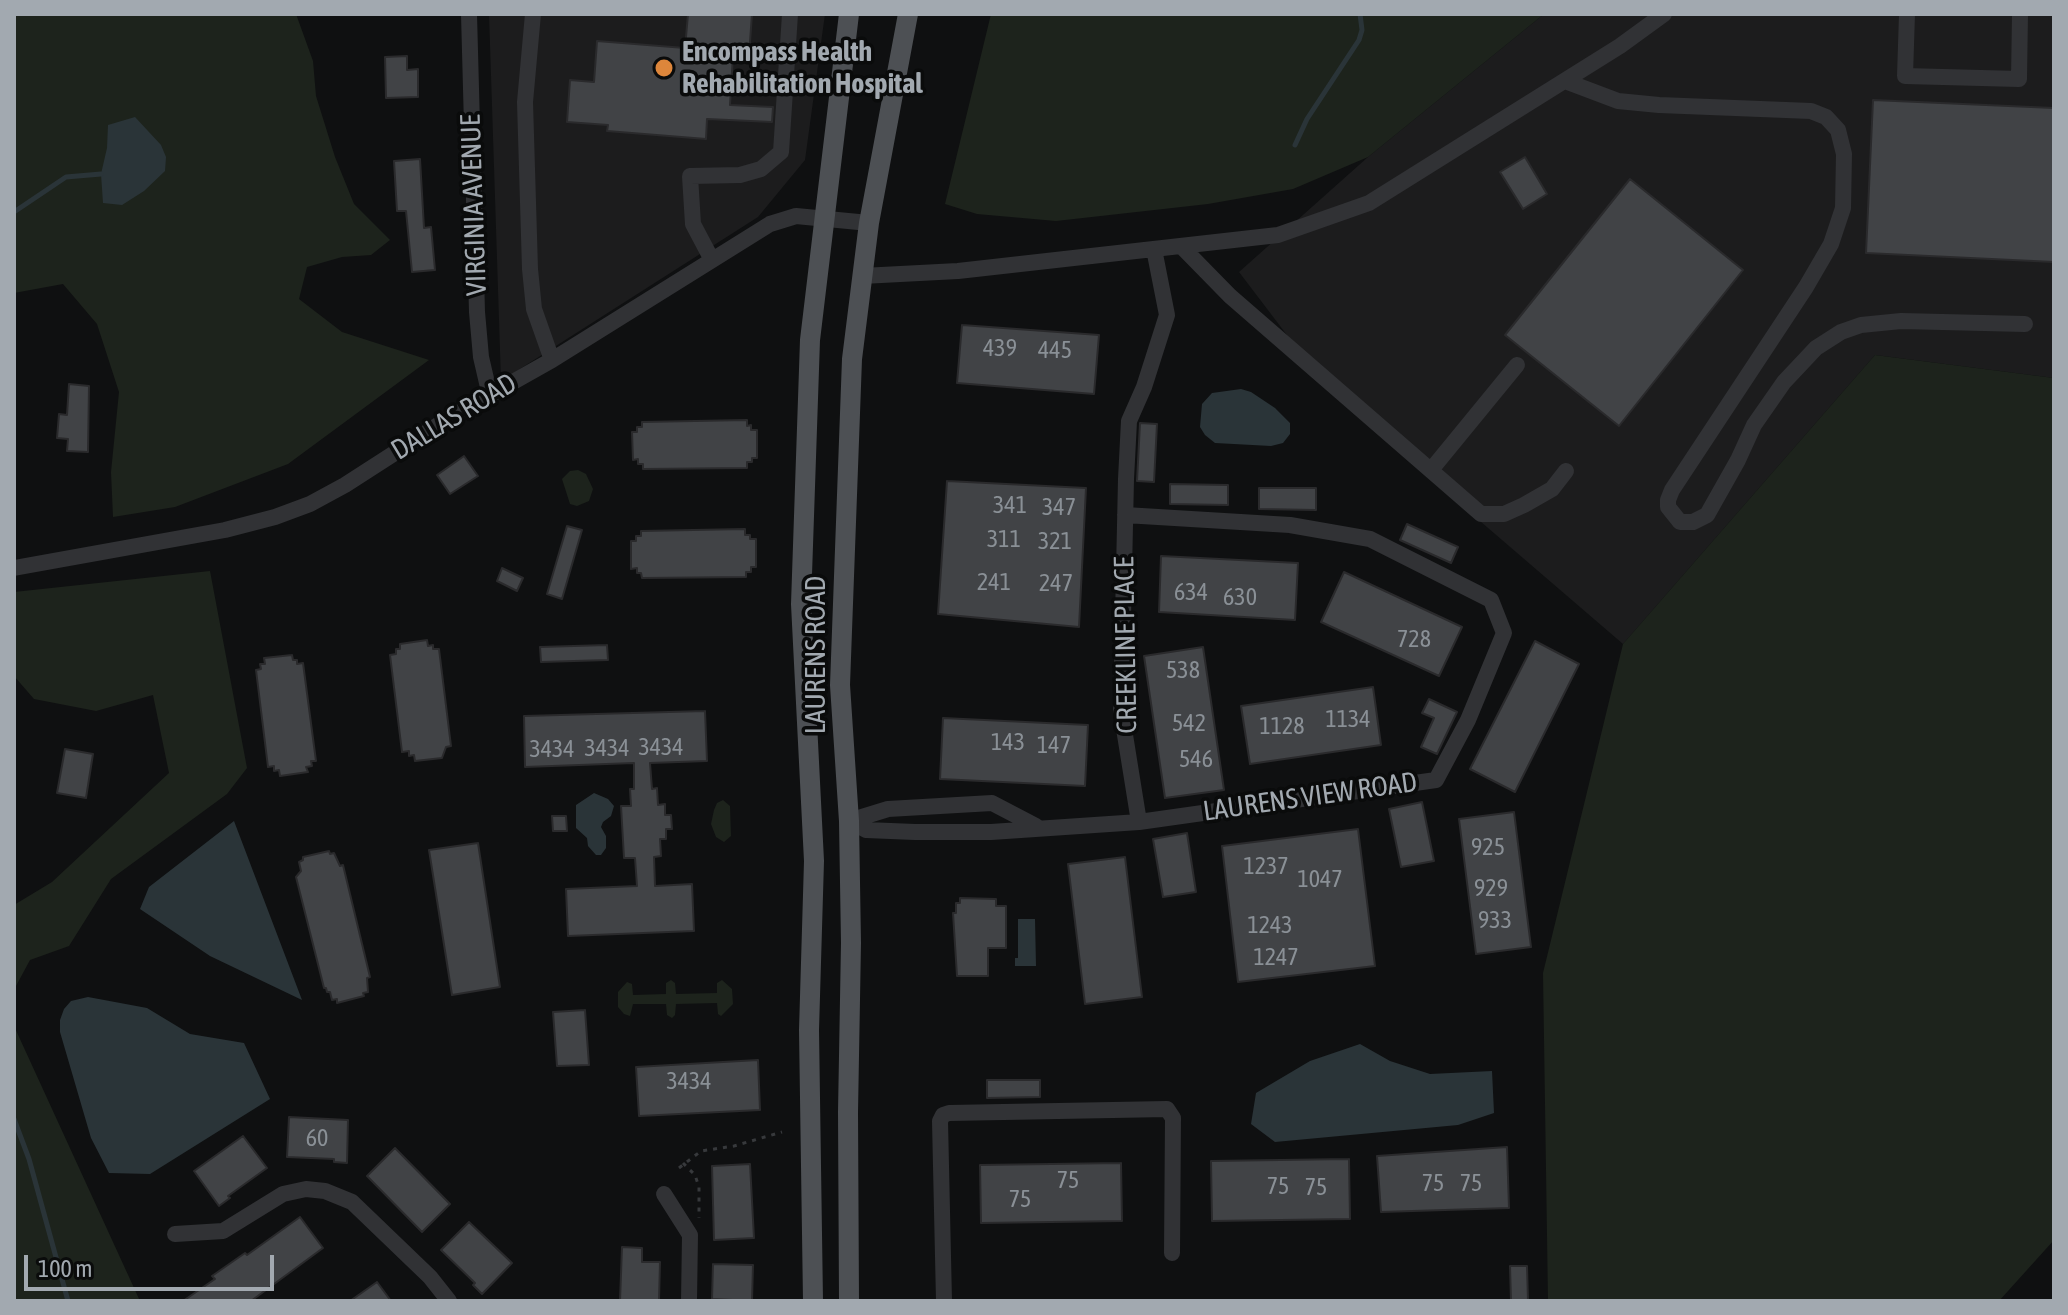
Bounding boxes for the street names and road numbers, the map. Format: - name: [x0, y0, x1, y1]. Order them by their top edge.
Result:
- street label: VIRGINIA AVENUE: [454, 114, 494, 296]
- street label: DALLAS ROAD: [385, 367, 523, 467]
- street label: CREEKLINE PLACE: [1108, 556, 1144, 734]
- street label: LAURENS ROAD: [799, 576, 833, 734]
- street label: LAURENS VIEW ROAD: [1201, 765, 1419, 829]

